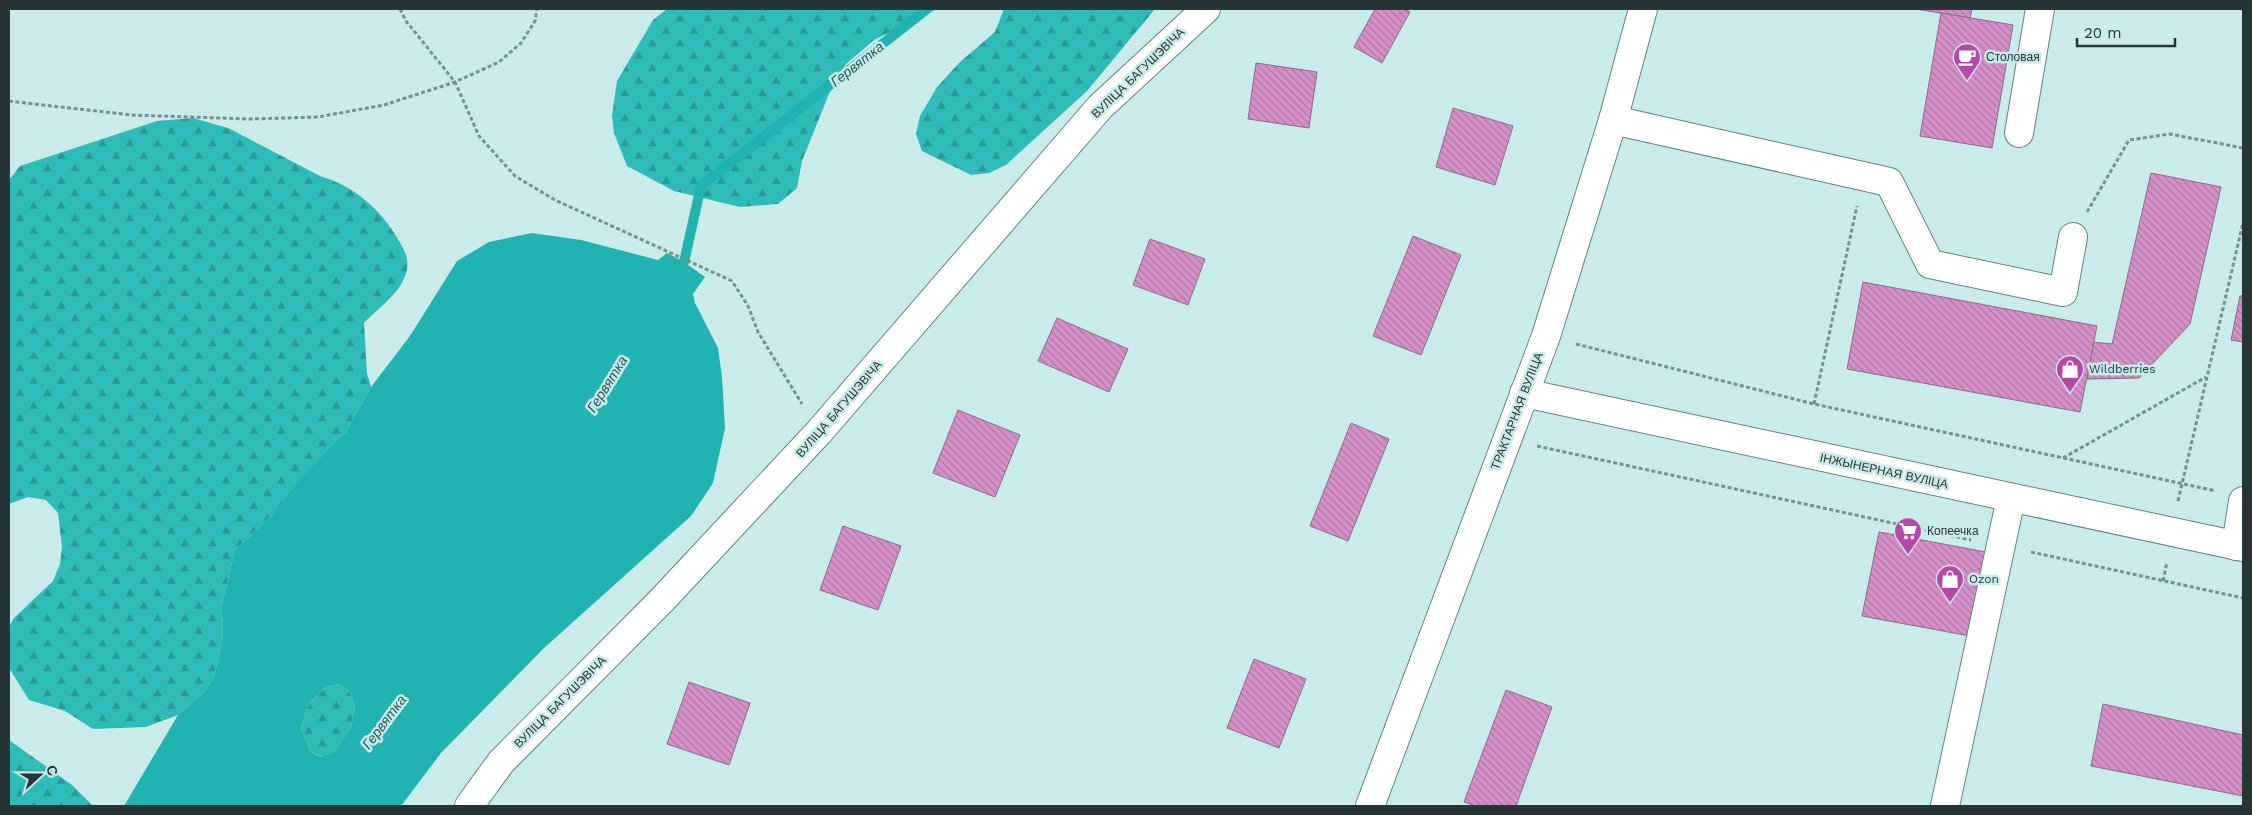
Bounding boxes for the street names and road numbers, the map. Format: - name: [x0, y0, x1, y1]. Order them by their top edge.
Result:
- street label: ВУЛІЦА БАГУШЭВІЧА: [1089, 25, 1187, 121]
- street label: ТРАКТАРНАЯ ВУЛІЦА: [1488, 350, 1546, 472]
- street label: ВУЛІЦА БАГУШЭВІЧА: [793, 358, 885, 460]
- street label: ІНЖЫНЕРНАЯ ВУЛІЦА: [1819, 451, 1949, 491]
- street label: ВУЛІЦА БАГУШЭВІЧА: [511, 653, 609, 751]

